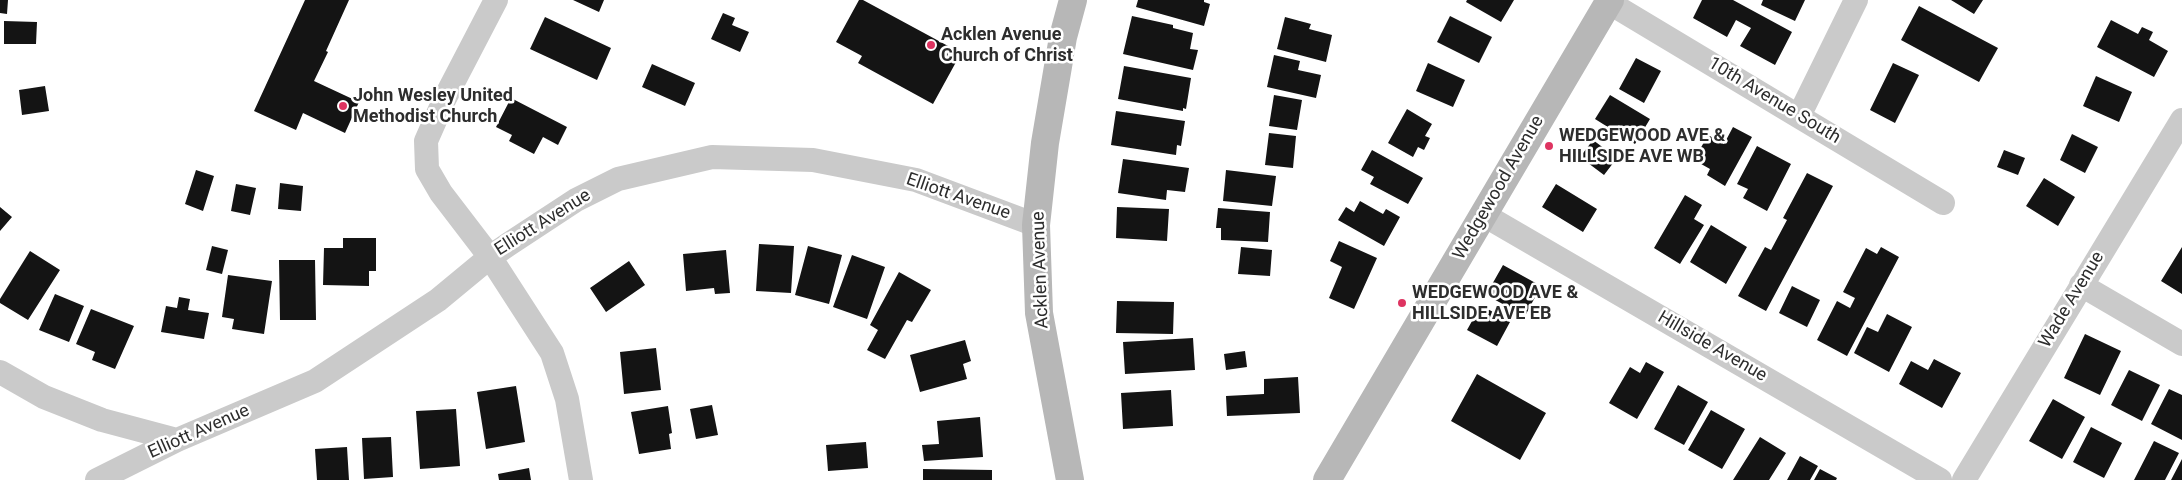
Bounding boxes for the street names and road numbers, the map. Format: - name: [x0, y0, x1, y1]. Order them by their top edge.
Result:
- street label: 10th Avenue South: [1704, 53, 1844, 149]
- street label: Wedgewood Avenue: [1449, 112, 1549, 264]
- street label: Elliott Avenue: [903, 169, 1013, 225]
- street label: Elliott Avenue: [491, 185, 595, 261]
- street label: Acklen Avenue: [1028, 211, 1054, 329]
- street label: Wade Avenue: [2035, 248, 2109, 352]
- street label: Hillside Avenue: [1653, 307, 1771, 387]
- street label: Elliott Avenue: [145, 400, 253, 464]

